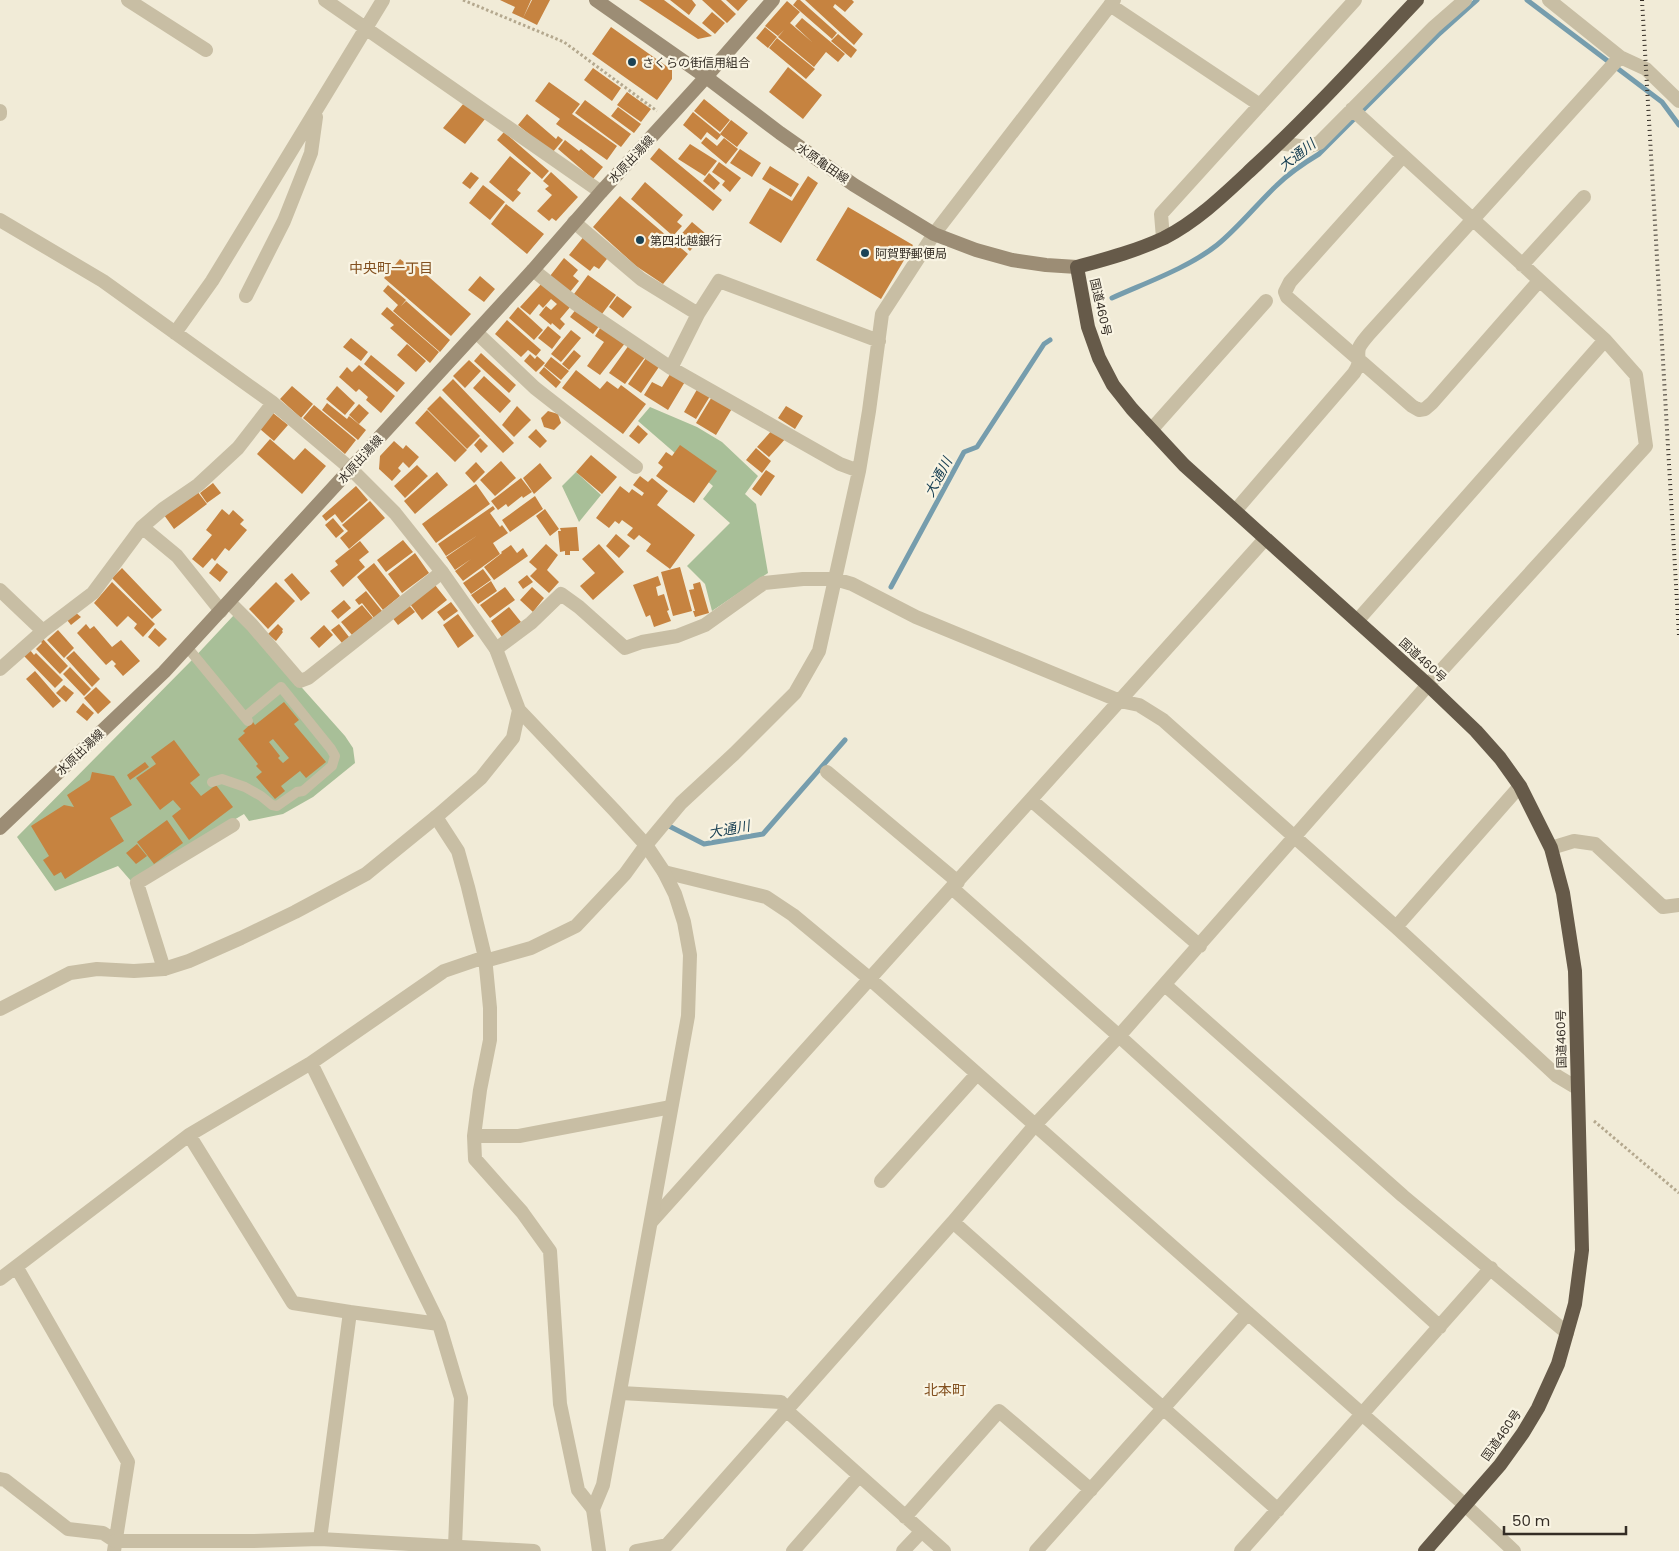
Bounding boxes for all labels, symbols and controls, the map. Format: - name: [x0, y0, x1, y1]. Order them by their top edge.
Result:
- place label: さくらの街信用組合: [642, 54, 750, 71]
- marker: さくらの街信用組合: [626, 56, 638, 68]
- street label: 水原出湯線: [604, 131, 658, 187]
- water label: 大通川: [1274, 133, 1321, 176]
- street label: 水原亀田線: [794, 139, 852, 187]
- place label: 第四北越銀行: [650, 232, 722, 249]
- marker: 第四北越銀行: [634, 234, 646, 246]
- place label: 阿賀野郵便局: [875, 245, 947, 262]
- marker: 阿賀野郵便局: [859, 247, 871, 259]
- district label: 中央町一丁目: [349, 258, 433, 278]
- street label: 国道460号: [1086, 276, 1116, 338]
- street label: 水原出湯線: [334, 431, 386, 487]
- water label: 大通川: [919, 452, 958, 500]
- street label: 国道460号: [1395, 634, 1451, 686]
- street label: 水原出湯線: [53, 725, 107, 779]
- water label: 大通川: [707, 815, 753, 842]
- street label: 国道460号: [1552, 1009, 1570, 1069]
- district label: 北本町: [924, 1380, 966, 1400]
- street label: 国道460号: [1477, 1406, 1525, 1464]
- scale bar: [1504, 1504, 1626, 1536]
- text: 50 m: [1512, 1510, 1550, 1531]

